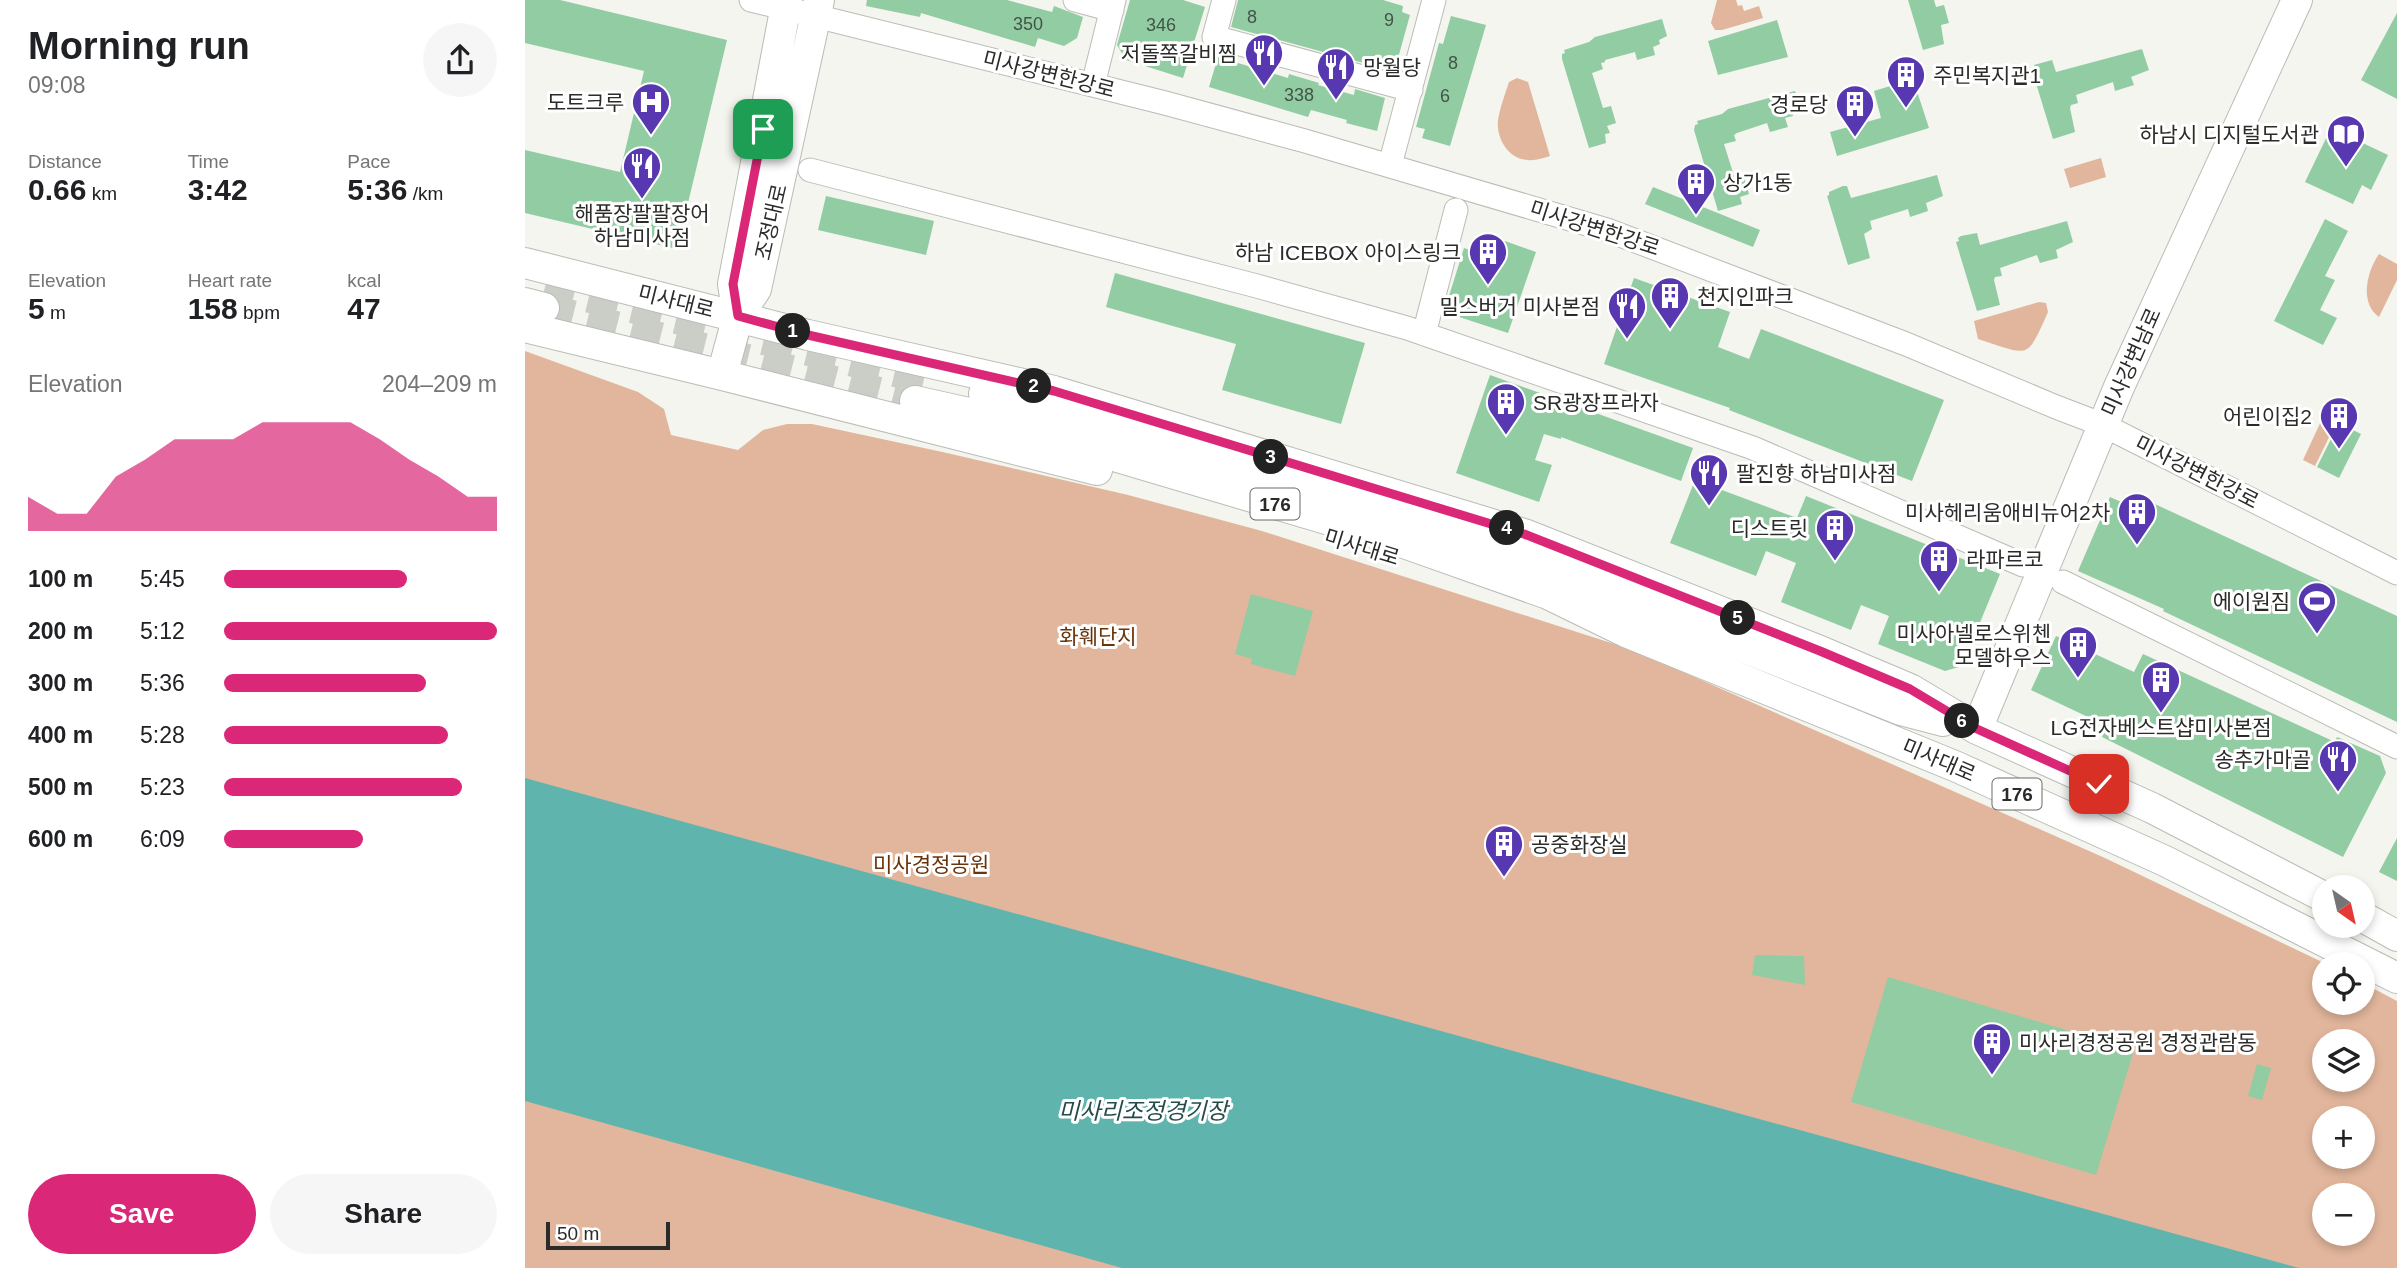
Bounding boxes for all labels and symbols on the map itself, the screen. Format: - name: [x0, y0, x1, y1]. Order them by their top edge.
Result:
- house number: 8: [1247, 7, 1257, 27]
- house number: 9: [1384, 10, 1394, 30]
- house number: 350: [1013, 14, 1043, 34]
- house number: 346: [1146, 15, 1176, 35]
- restaurant icon: 저돌쪽갈비찜: [1243, 32, 1285, 87]
- place label: 저돌쪽갈비찜: [1121, 42, 1237, 65]
- street label: 미사강변한강로: [981, 46, 1117, 102]
- restaurant icon: 망월당: [1315, 46, 1357, 101]
- house number: 8: [1448, 53, 1458, 73]
- building icon: 주민복지관1: [1885, 54, 1927, 109]
- place label: 망월당: [1363, 56, 1421, 79]
- place label: 주민복지관1: [1933, 64, 2041, 87]
- hospital icon: 도트크루: [630, 81, 672, 136]
- building icon: 경로당: [1834, 83, 1876, 138]
- house number: 338: [1284, 85, 1314, 105]
- house number: 6: [1440, 86, 1450, 106]
- place label: 도트크루: [547, 91, 624, 114]
- place label: 경로당: [1770, 93, 1828, 116]
- pin: [733, 99, 793, 159]
- library icon: 하남시 디지털도서관: [2325, 113, 2367, 168]
- place label: 하남시 디지털도서관: [2139, 123, 2319, 146]
- restaurant icon: 해품장팔팔장어 하남미사점: [621, 145, 663, 200]
- building icon: 상가1동: [1675, 161, 1717, 216]
- place label: 상가1동: [1723, 171, 1793, 194]
- street label: 조정대로: [751, 182, 791, 262]
- street label: 미사강변한강로: [1527, 196, 1663, 260]
- place label: 해품장팔팔장어 하남미사점: [574, 202, 710, 249]
- building icon: 하남 ICEBOX 아이스링크: [1467, 231, 1509, 286]
- place label: 하남 ICEBOX 아이스링크: [1235, 241, 1461, 264]
- building icon: 천지인파크: [1649, 275, 1691, 330]
- street label: 미사대로: [636, 280, 716, 322]
- restaurant icon: 밀스버거 미사본점: [1606, 285, 1648, 340]
- place label: 천지인파크: [1697, 285, 1794, 308]
- place label: 밀스버거 미사본점: [1440, 295, 1600, 318]
- street label: 미사강변남로: [2097, 304, 2165, 420]
- pin: 1: [775, 314, 811, 348]
- pin: 2: [1016, 368, 1051, 404]
- building icon: SR광장프라자: [1485, 381, 1527, 436]
- place label: SR광장프라자: [1533, 391, 1659, 414]
- building icon: 어린이집2: [2318, 395, 2360, 450]
- place label: 어린이집2: [2223, 405, 2312, 428]
- street label: 미사강변한강로: [2132, 431, 2262, 513]
- pin: 3: [1253, 440, 1289, 475]
- restaurant icon: 팔진향 하남미사점: [1688, 452, 1730, 507]
- place label: 팔진향 하남미사점: [1736, 462, 1896, 485]
- road number: 176: [1251, 489, 1299, 520]
- building icon: 미사헤리움애비뉴어2차: [2116, 491, 2158, 546]
- place label: 미사헤리움애비뉴어2차: [1905, 501, 2110, 524]
- building icon: 디스트릿: [1814, 507, 1856, 562]
- pin: 4: [1489, 510, 1525, 546]
- place label: 디스트릿: [1731, 517, 1808, 540]
- street label: 미사대로: [1322, 525, 1402, 569]
- building icon: 라파르코: [1918, 538, 1960, 593]
- place label: 라파르코: [1966, 548, 2043, 571]
- sports icon: 에이원짐: [2296, 580, 2338, 635]
- place label: 에이원짐: [2213, 590, 2290, 613]
- pin: 5: [1721, 600, 1755, 636]
- place label: 미사아넬로스위첸 모델하우스: [1896, 622, 2051, 669]
- building icon: 미사아넬로스위첸 모델하우스: [2057, 624, 2099, 679]
- park label: 화훼단지: [1059, 625, 1137, 648]
- building icon: LG전자베스트샵미사본점: [2140, 659, 2182, 714]
- pin: 6: [1945, 704, 1979, 738]
- place label: LG전자베스트샵미사본점: [2050, 716, 2272, 739]
- street label: 미사대로: [1899, 734, 1979, 786]
- restaurant icon: 송추가마골: [2317, 738, 2359, 793]
- place label: 송추가마골: [2214, 748, 2311, 771]
- pin: [2069, 754, 2129, 814]
- road number: 176: [1993, 778, 2041, 810]
- building icon: 공중화장실: [1483, 823, 1525, 878]
- place label: 공중화장실: [1531, 833, 1628, 856]
- park label: 미사경정공원: [873, 853, 989, 876]
- north arrow: [2312, 875, 2375, 938]
- building icon: 미사리경정공원 경정관람동: [1971, 1021, 2013, 1076]
- place label: 미사리경정공원 경정관람동: [2019, 1031, 2257, 1054]
- water label: 미사리조정경기장: [1058, 1098, 1230, 1124]
- scale bar: [546, 1219, 670, 1251]

